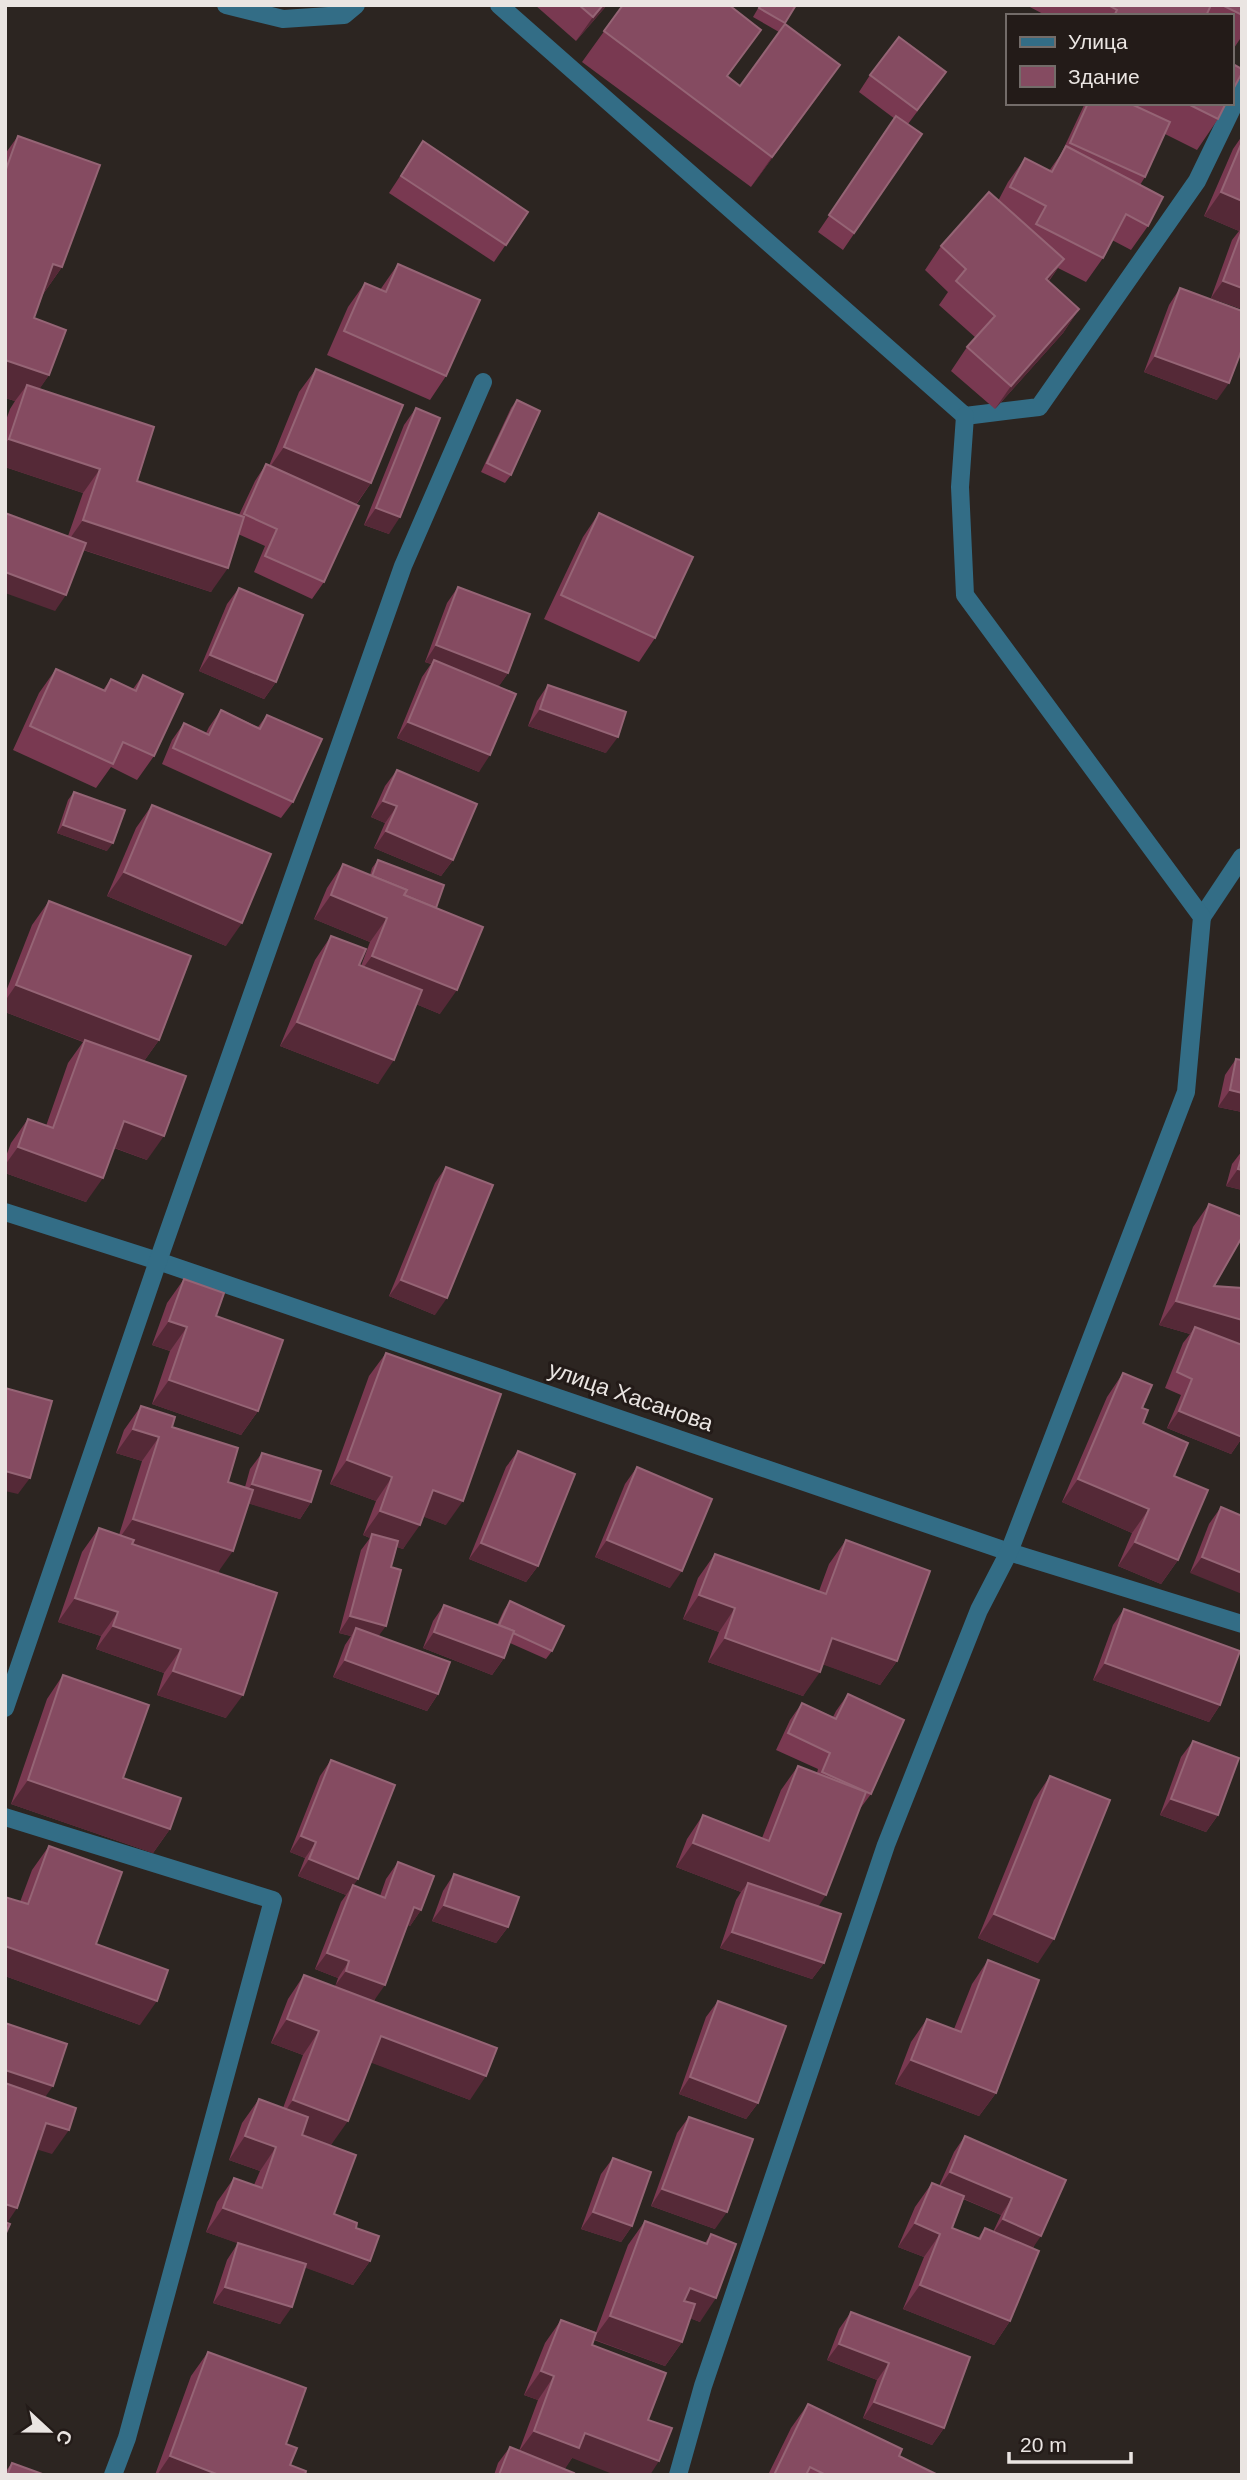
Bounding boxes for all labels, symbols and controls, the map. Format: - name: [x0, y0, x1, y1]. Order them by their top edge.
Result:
- legend: [1006, 14, 1233, 105]
- text: Улица: [1068, 30, 1128, 53]
- text: Здание: [1068, 65, 1140, 88]
- street label: улица Хасанова: [545, 1356, 717, 1436]
- north arrow: [14, 2396, 84, 2466]
- scale bar: [1009, 2420, 1132, 2464]
- text: С: [52, 2427, 77, 2448]
- text: 20 m: [1020, 2433, 1067, 2456]

